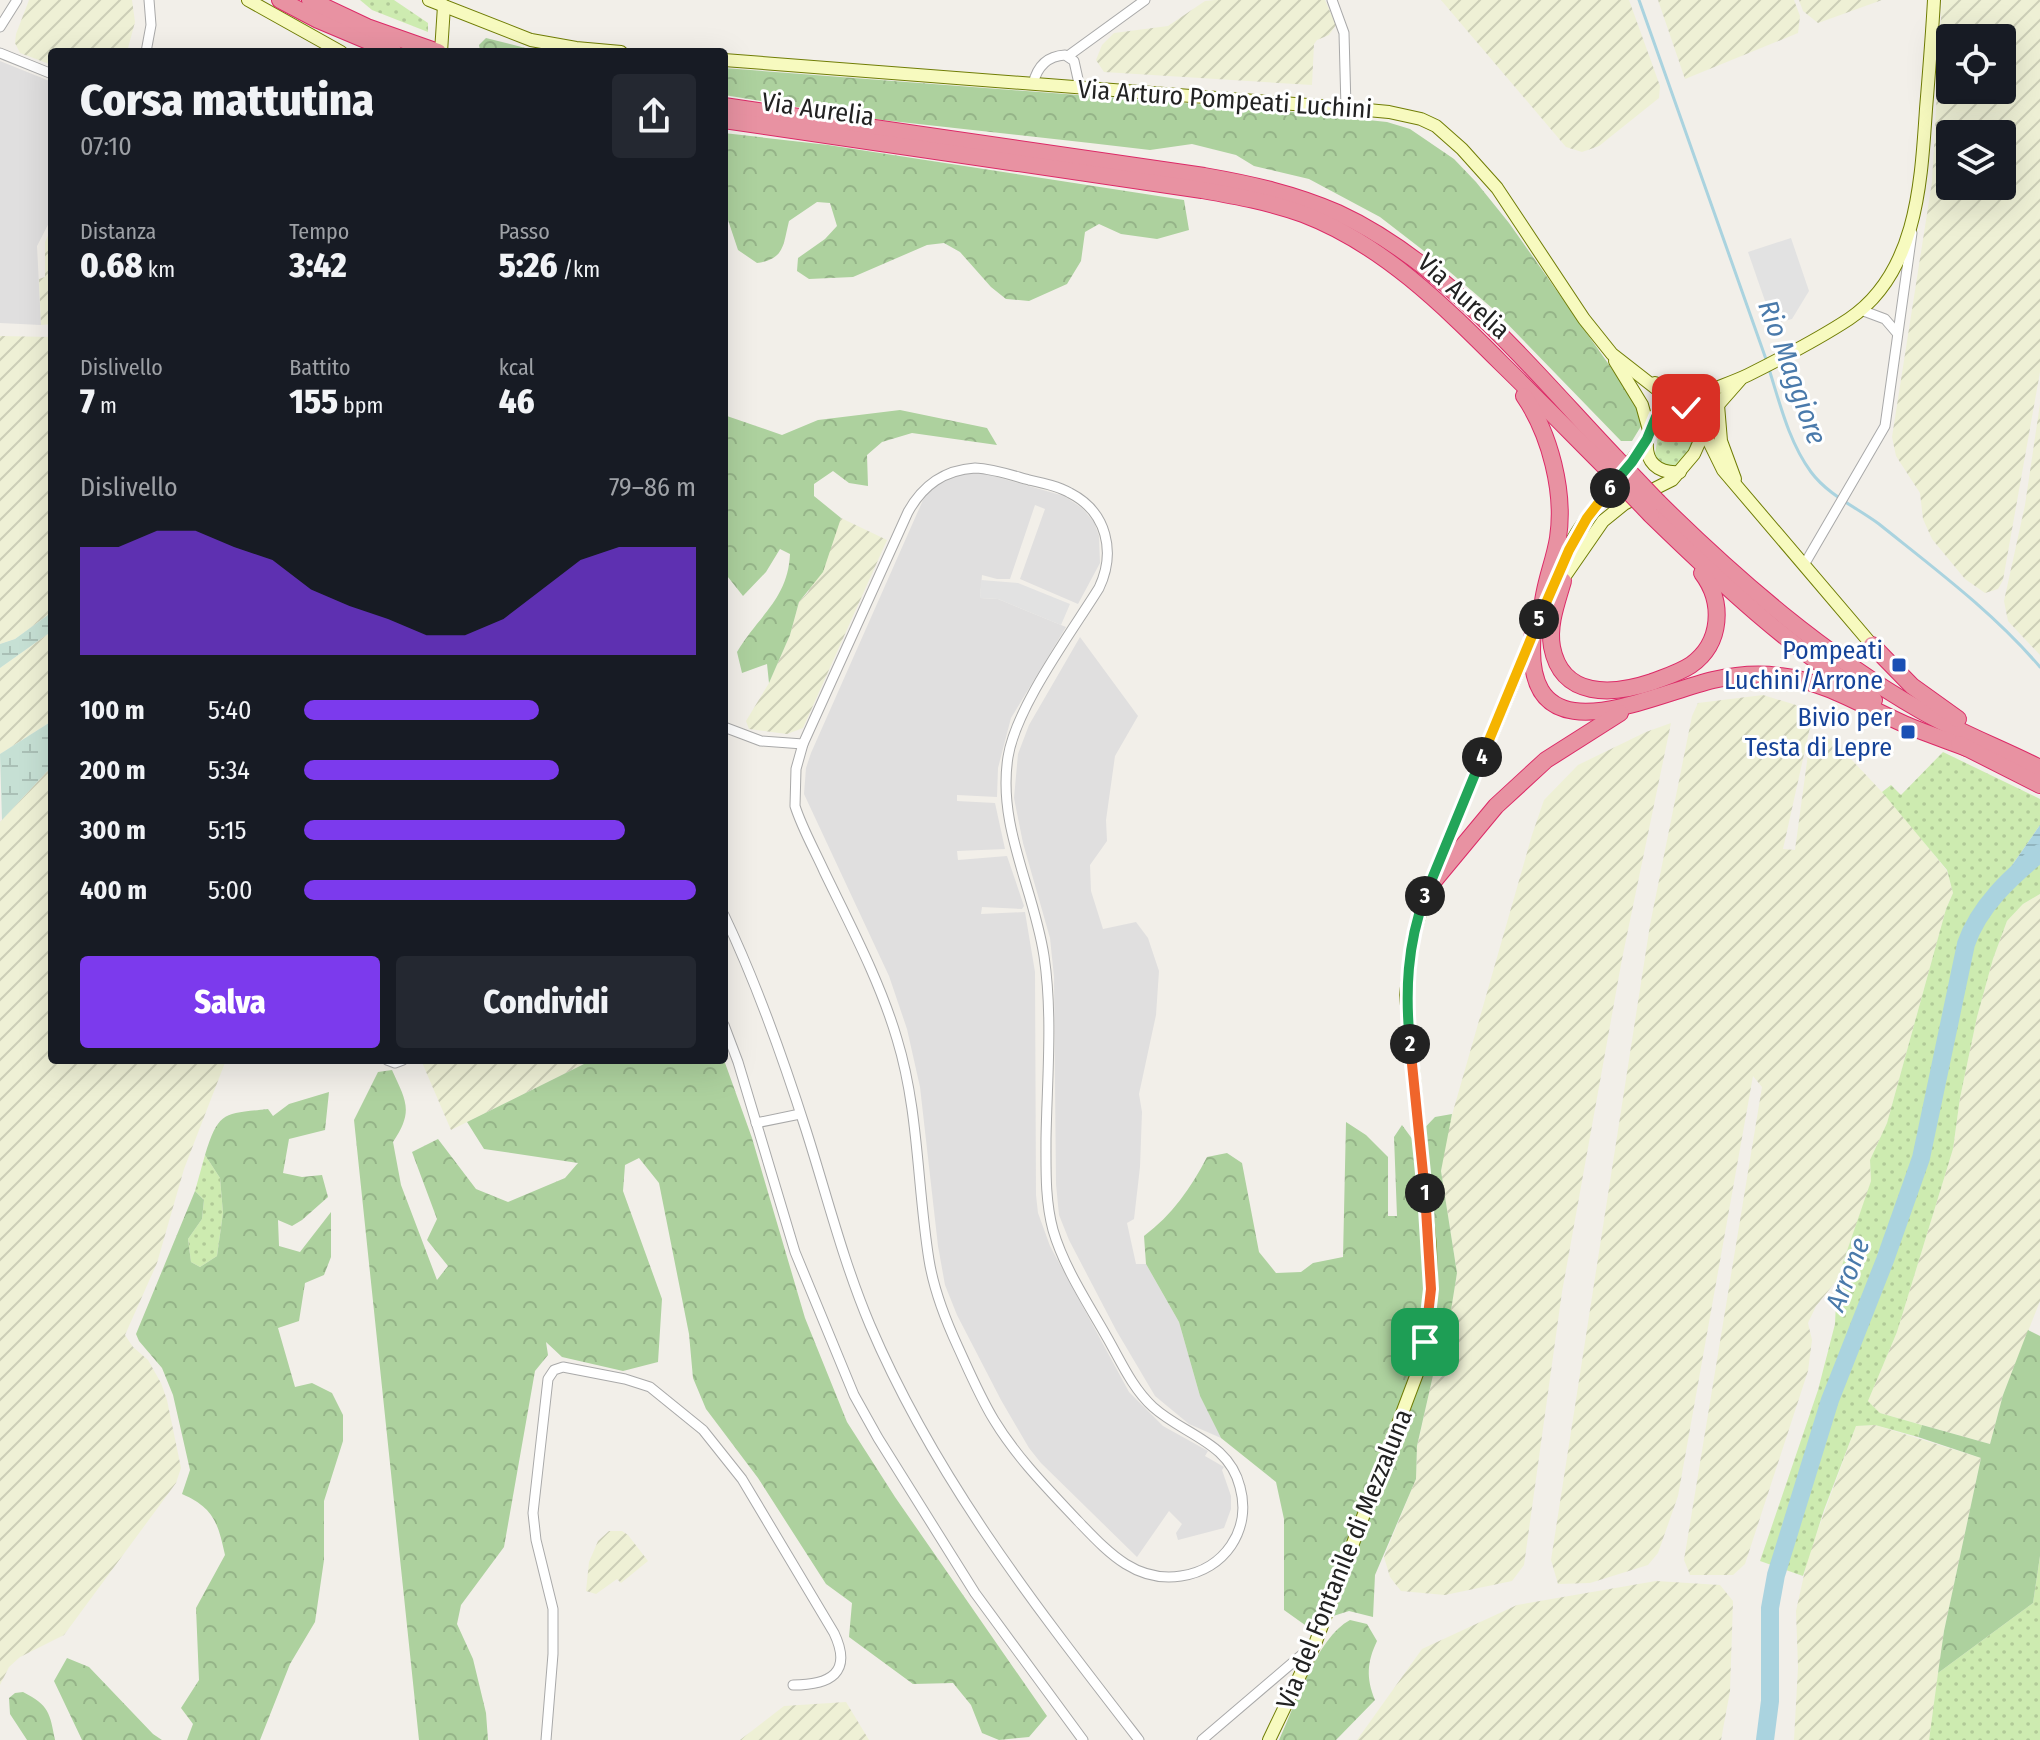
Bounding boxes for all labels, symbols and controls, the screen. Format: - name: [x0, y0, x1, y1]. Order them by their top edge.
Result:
- map controls: [1936, 24, 2016, 200]
- button: locate: [1936, 24, 2016, 104]
- text: Corsa mattutina: [80, 74, 374, 127]
- button: share: [612, 74, 696, 158]
- street label: Via Arturo Pompeati Luchini: [1077, 74, 1373, 125]
- street label: Via Aurelia: [760, 86, 876, 133]
- button: layers: [1936, 120, 2016, 200]
- text: 07:10: [80, 131, 132, 162]
- text: Distanza: [80, 218, 156, 245]
- text: Tempo: [289, 218, 349, 245]
- text: Passo: [499, 218, 550, 245]
- text: 0.68: [80, 245, 143, 286]
- text: 3:42: [289, 245, 347, 286]
- text: 5:26: [499, 245, 558, 286]
- street label: Via Aurelia: [1411, 247, 1516, 346]
- text: km: [143, 256, 175, 283]
- text: /km: [558, 256, 600, 283]
- water label: Rio Maggiore: [1751, 296, 1834, 449]
- text: Dislivello: [80, 354, 163, 381]
- text: Battito: [289, 354, 351, 381]
- text: kcal: [499, 354, 534, 381]
- pin: [1652, 374, 1720, 442]
- text: 7: [80, 381, 95, 422]
- text: 155: [289, 381, 338, 422]
- text: 46: [499, 381, 535, 422]
- icon: check: [1664, 386, 1708, 430]
- text: m: [95, 392, 117, 419]
- text: bpm: [338, 392, 383, 419]
- pin: 6: [1590, 468, 1630, 508]
- text: Dislivello: [80, 472, 178, 503]
- text: 79–86 m: [609, 472, 696, 503]
- text: 6: [1604, 474, 1616, 501]
- pin: 5: [1519, 599, 1559, 639]
- text: 5: [1534, 605, 1544, 632]
- place label: Pompeati Luchini/Arrone: [1724, 635, 1883, 696]
- marker: Pompeati Luchini/Arrone: [1890, 656, 1908, 674]
- text: 100 m: [80, 695, 145, 726]
- text: 5:40: [208, 695, 251, 726]
- place label: Bivio per Testa di Lepre: [1745, 702, 1892, 763]
- marker: Bivio per Testa di Lepre: [1899, 723, 1917, 741]
- pin: 4: [1462, 737, 1502, 777]
- text: 4: [1476, 743, 1488, 770]
- text: 200 m: [80, 755, 146, 786]
- text: 5:34: [208, 755, 250, 786]
- text: 300 m: [80, 815, 146, 846]
- text: 5:15: [208, 815, 246, 846]
- text: 400 m: [80, 875, 147, 906]
- text: 5:00: [208, 875, 253, 906]
- pin: 3: [1405, 876, 1445, 916]
- text: 3: [1420, 882, 1430, 909]
- button: Salva: [80, 956, 380, 1048]
- button: Condividi: [396, 956, 696, 1048]
- pin: 2: [1390, 1024, 1430, 1064]
- text: 2: [1405, 1030, 1415, 1057]
- pin: 1: [1405, 1173, 1445, 1213]
- text: 1: [1420, 1179, 1430, 1206]
- water label: Arrone: [1818, 1233, 1876, 1316]
- pin: [1391, 1308, 1459, 1376]
- icon: arrive: [1403, 1320, 1447, 1364]
- street label: Via del Fontanile di Mezzaluna: [1270, 1405, 1419, 1714]

